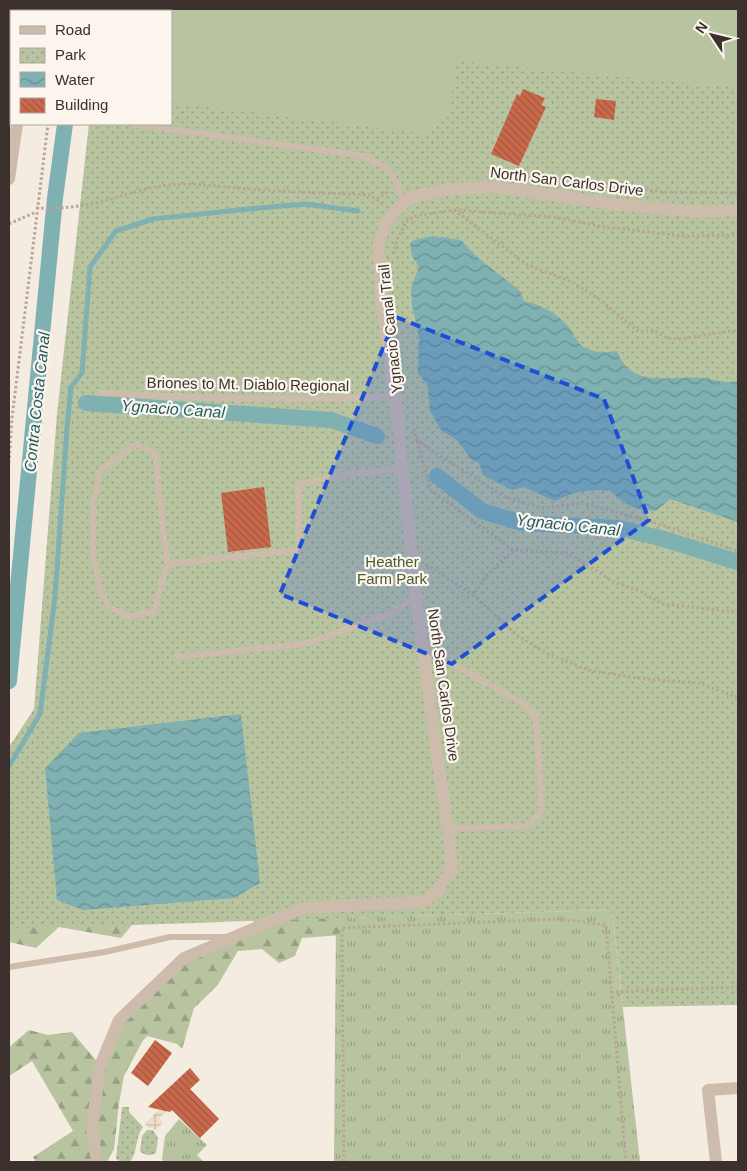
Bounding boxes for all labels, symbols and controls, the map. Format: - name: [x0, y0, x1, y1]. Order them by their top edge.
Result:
- legend: [10, 10, 172, 125]
- north arrow: [687, 10, 737, 60]
- text: N: [692, 19, 711, 36]
- text: Road: [55, 21, 91, 38]
- text: Park: [55, 46, 86, 63]
- text: Water: [55, 71, 94, 88]
- text: Building: [55, 96, 108, 113]
- street label: North San Carlos Drive: [489, 163, 645, 199]
- street label: Ygnacio Canal Trail: [375, 263, 405, 395]
- water label: Contra Costa Canal: [21, 331, 53, 473]
- street label: Briones to Mt. Diablo Regional: [147, 374, 349, 394]
- water label: Ygnacio Canal: [120, 397, 226, 421]
- water label: Ygnacio Canal: [515, 511, 621, 539]
- park label: Heather Farm Park: [357, 553, 427, 587]
- street label: North San Carlos Drive: [425, 607, 463, 763]

